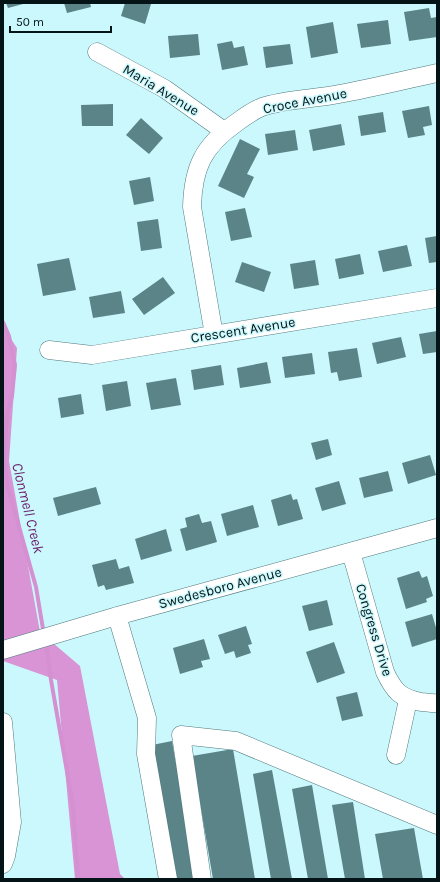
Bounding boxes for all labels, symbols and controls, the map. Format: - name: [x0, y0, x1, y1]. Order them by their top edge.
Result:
- scale bar: [10, 8, 111, 34]
- text: 50 m: [16, 15, 44, 29]
- street label: Maria Avenue: [120, 61, 202, 119]
- street label: Croce Avenue: [262, 85, 348, 117]
- street label: Crescent Avenue: [189, 313, 297, 347]
- water label: Clonmell Creek: [8, 461, 48, 556]
- street label: Swedesboro Avenue: [157, 563, 283, 613]
- street label: Congress Drive: [352, 582, 396, 678]

